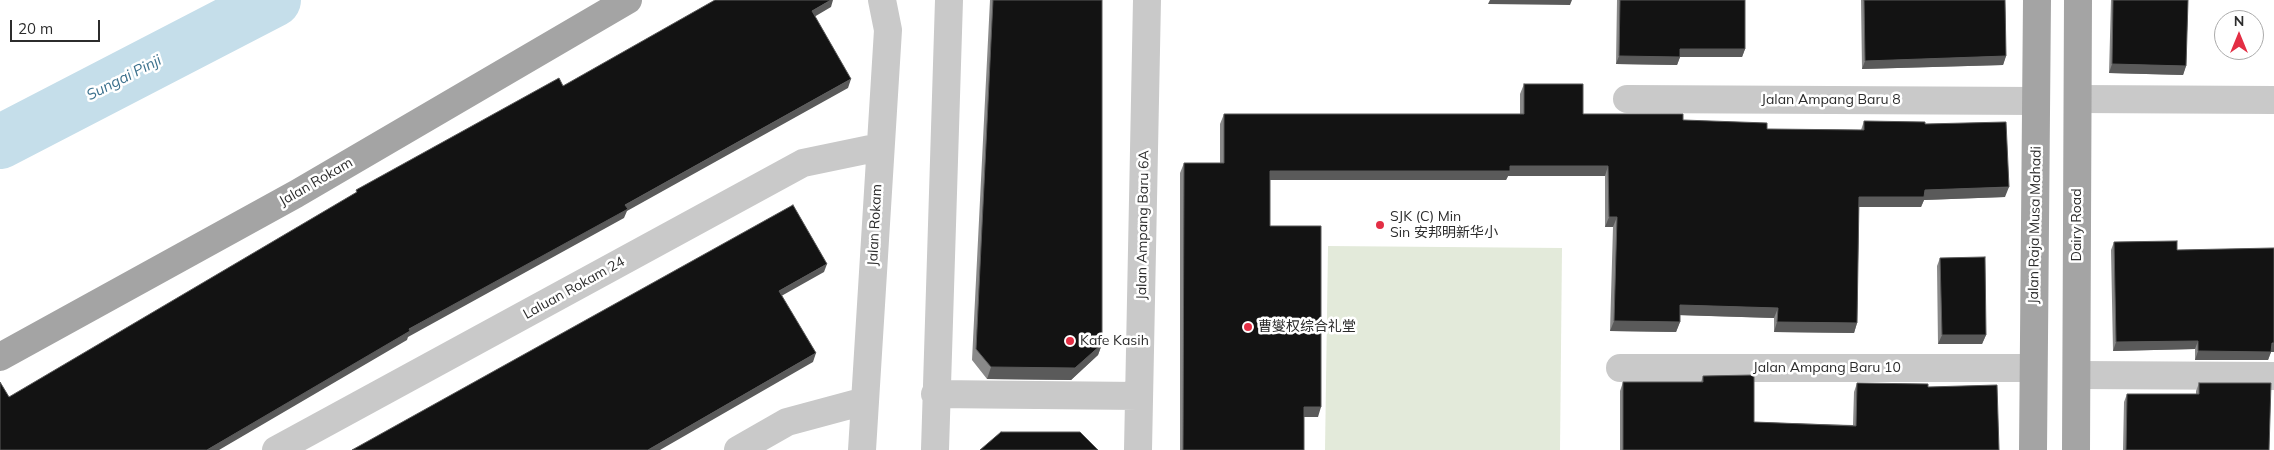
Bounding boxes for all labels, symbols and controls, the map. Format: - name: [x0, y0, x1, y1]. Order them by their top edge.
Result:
- scale bar: [12, 10, 102, 42]
- north arrow: [2214, 10, 2264, 60]
- text: N: [2234, 12, 2244, 30]
- text: 20 m: [18, 19, 53, 38]
- water label: Sungai Pinji: [84, 51, 164, 105]
- street label: Jalan Ampang Baru 8: [1761, 92, 1901, 108]
- street label: Jalan Raja Musa Mahadi: [2025, 146, 2045, 304]
- street label: Jalan Ampang Baru 6A: [1133, 150, 1153, 300]
- street label: Jalan Rokam: [276, 154, 356, 210]
- street label: Jalan Rokam: [864, 184, 886, 266]
- street label: Dairy Road: [2069, 188, 2085, 262]
- place label: SJK (C) Min Sin 安邦明新华小: [1390, 209, 1498, 242]
- marker: SJK (C) Min Sin 安邦明新华小: [1374, 219, 1386, 231]
- street label: Laluan Rokam 24: [520, 253, 628, 323]
- place label: 曹燮权综合礼堂: [1258, 319, 1356, 335]
- marker: 曹燮权综合礼堂: [1242, 321, 1254, 333]
- place label: Kafe Kasih: [1080, 333, 1149, 349]
- marker: Kafe Kasih: [1064, 335, 1076, 347]
- street label: Jalan Ampang Baru 10: [1753, 360, 1901, 376]

